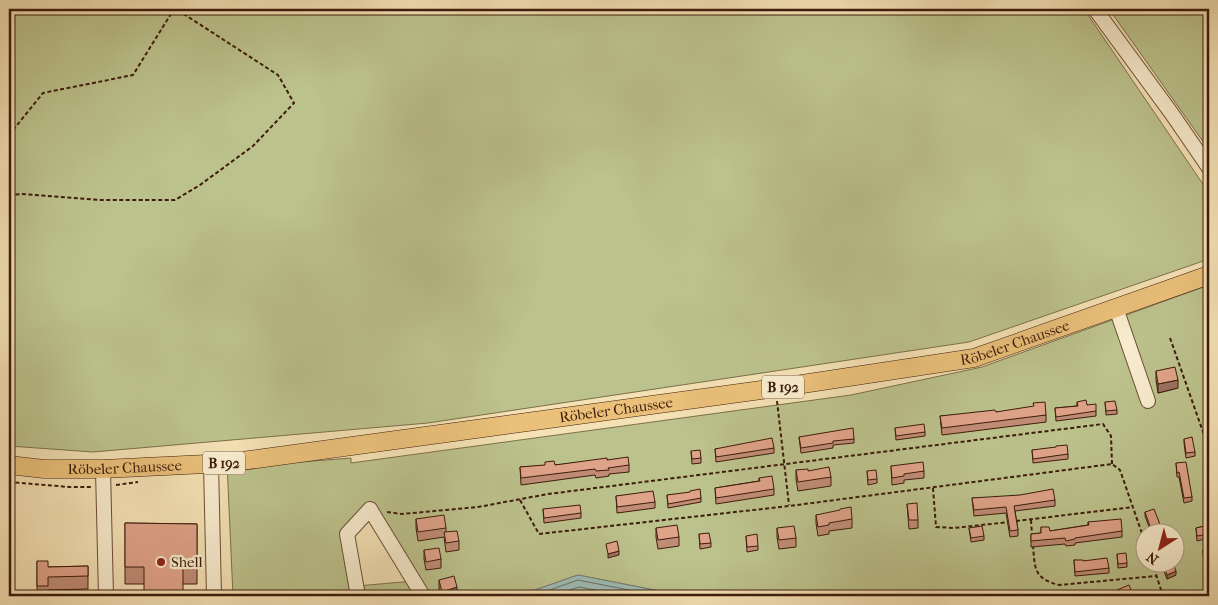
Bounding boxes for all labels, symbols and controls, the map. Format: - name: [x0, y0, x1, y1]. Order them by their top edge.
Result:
- street label: Röbeler Chaussee: [959, 316, 1072, 369]
- road number: B 192: [762, 376, 804, 398]
- street label: Röbeler Chaussee: [558, 393, 674, 427]
- road number: B 192: [203, 452, 245, 474]
- street label: Röbeler Chaussee: [68, 456, 183, 478]
- north arrow: [1136, 522, 1186, 572]
- text: N: [1143, 548, 1162, 568]
- place label: Shell: [171, 553, 203, 571]
- marker: Shell: [155, 556, 167, 568]

